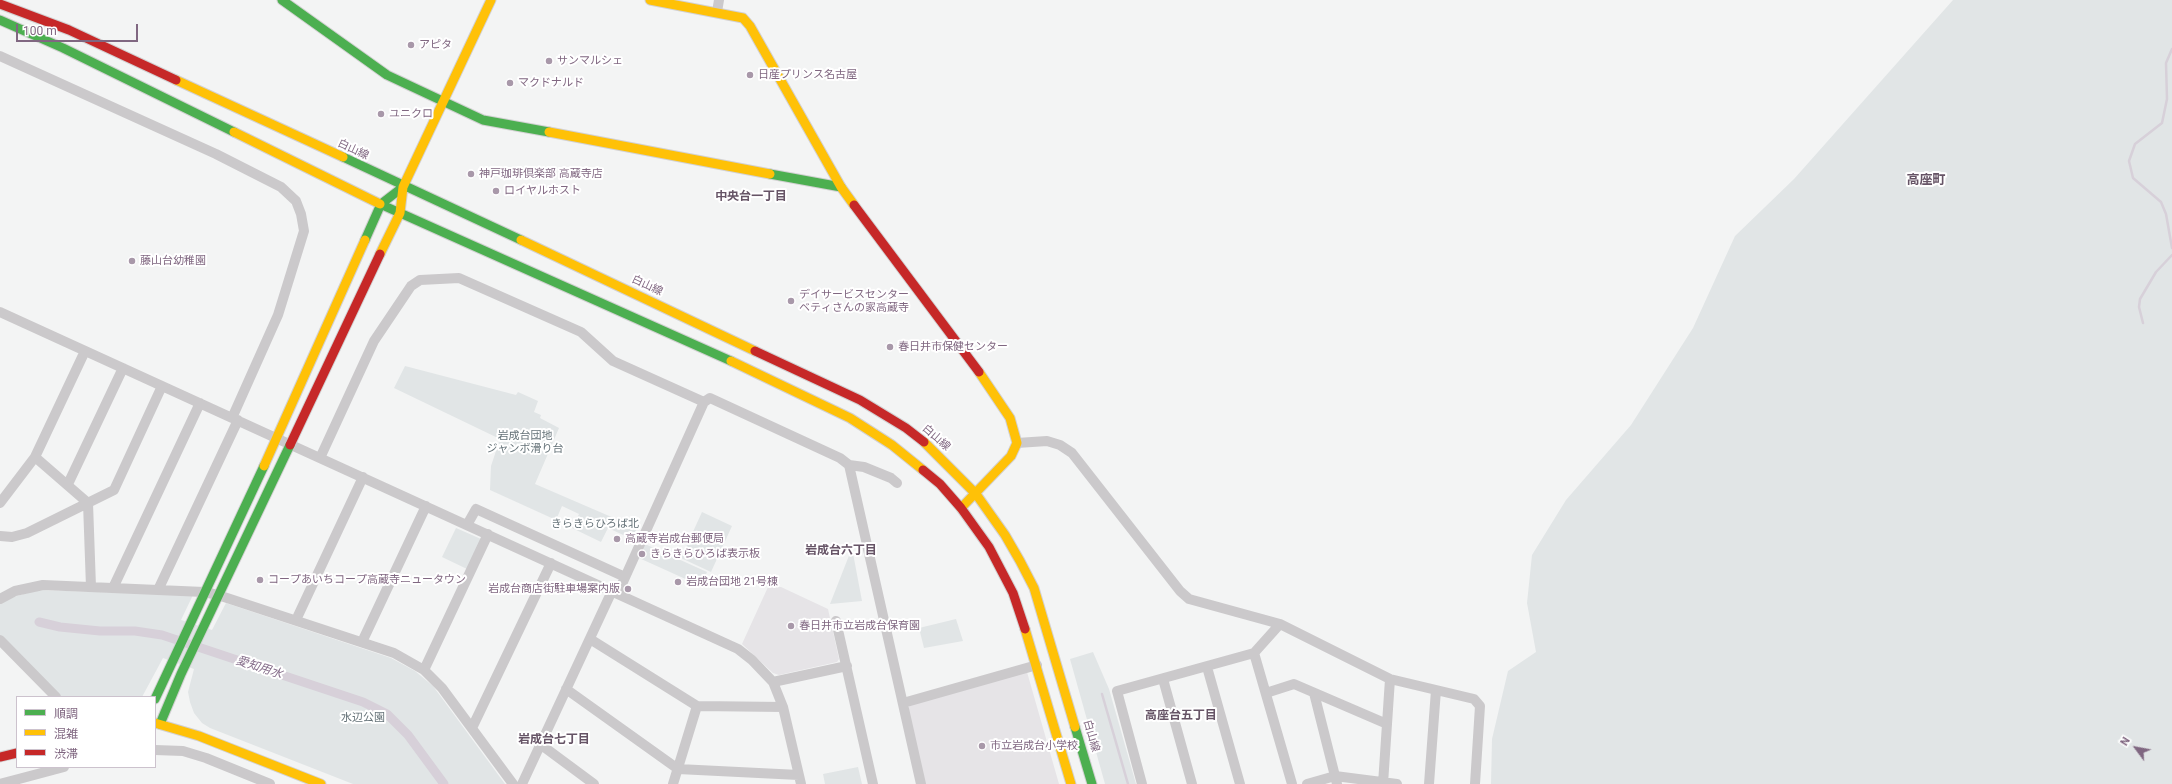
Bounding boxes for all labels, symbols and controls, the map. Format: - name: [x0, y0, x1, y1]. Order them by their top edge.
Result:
- scale bar: [18, 16, 140, 42]
- text: 100 m: [23, 24, 57, 38]
- place label: アピタ: [419, 38, 452, 52]
- marker: アピタ: [406, 40, 416, 50]
- place label: サンマルシェ: [557, 54, 623, 68]
- marker: サンマルシェ: [544, 56, 554, 66]
- place label: 日産プリンス名古屋: [758, 68, 857, 82]
- marker: 日産プリンス名古屋: [745, 70, 755, 80]
- place label: マクドナルド: [518, 76, 584, 90]
- marker: マクドナルド: [505, 78, 515, 88]
- place label: ユニクロ: [389, 107, 433, 121]
- marker: ユニクロ: [376, 109, 386, 119]
- street label: 白山線: [335, 137, 371, 163]
- place label: 神戸珈琲倶楽部 高蔵寺店: [479, 167, 603, 181]
- marker: 神戸珈琲倶楽部 高蔵寺店: [466, 169, 476, 179]
- district label: 高座町: [1907, 173, 1945, 189]
- place label: ロイヤルホスト: [504, 184, 581, 198]
- marker: ロイヤルホスト: [491, 186, 501, 196]
- district label: 中央台一丁目: [715, 190, 787, 204]
- place label: 藤山台幼稚園: [140, 254, 206, 268]
- marker: 藤山台幼稚園: [127, 256, 137, 266]
- street label: 白山線: [629, 273, 665, 299]
- place label: デイサービスセンター ベティさんの家高蔵寺: [799, 288, 909, 314]
- marker: デイサービスセンター ベティさんの家高蔵寺: [786, 296, 796, 306]
- place label: 春日井市保健センター: [898, 340, 1008, 354]
- marker: 春日井市保健センター: [885, 342, 895, 352]
- street label: 白山線: [919, 422, 953, 454]
- park label: 岩成台団地 ジャンボ滑り台: [487, 429, 563, 455]
- park label: きらきらひろば北: [551, 517, 639, 531]
- place label: 高蔵寺岩成台郵便局: [625, 532, 724, 546]
- marker: 高蔵寺岩成台郵便局: [612, 534, 622, 544]
- district label: 岩成台六丁目: [805, 544, 877, 558]
- place label: きらきらひろば表示板: [650, 547, 760, 561]
- marker: きらきらひろば表示板: [637, 549, 647, 559]
- place label: コープあいちコープ高蔵寺ニュータウン: [268, 573, 466, 587]
- marker: コープあいちコープ高蔵寺ニュータウン: [255, 575, 265, 585]
- place label: 岩成台団地 21号棟: [686, 575, 778, 589]
- marker: 岩成台団地 21号棟: [673, 577, 683, 587]
- place label: 岩成台商店街駐車場案内版: [488, 582, 620, 596]
- marker: 岩成台商店街駐車場案内版: [623, 584, 633, 594]
- place label: 春日井市立岩成台保育園: [799, 619, 920, 633]
- marker: 春日井市立岩成台保育園: [786, 621, 796, 631]
- water label: 愛知用水: [234, 654, 284, 682]
- legend: [16, 696, 156, 768]
- text: 順調: [54, 707, 78, 721]
- district label: 高座台五丁目: [1145, 709, 1217, 723]
- park label: 水辺公園: [341, 711, 385, 725]
- street label: 白山線: [1080, 718, 1102, 754]
- text: 混雑: [54, 727, 78, 741]
- north arrow: [2116, 728, 2156, 768]
- district label: 岩成台七丁目: [518, 733, 590, 747]
- text: N: [2118, 735, 2133, 748]
- place label: 市立岩成台小学校: [990, 739, 1078, 753]
- marker: 市立岩成台小学校: [977, 741, 987, 751]
- text: 渋滞: [54, 747, 78, 761]

